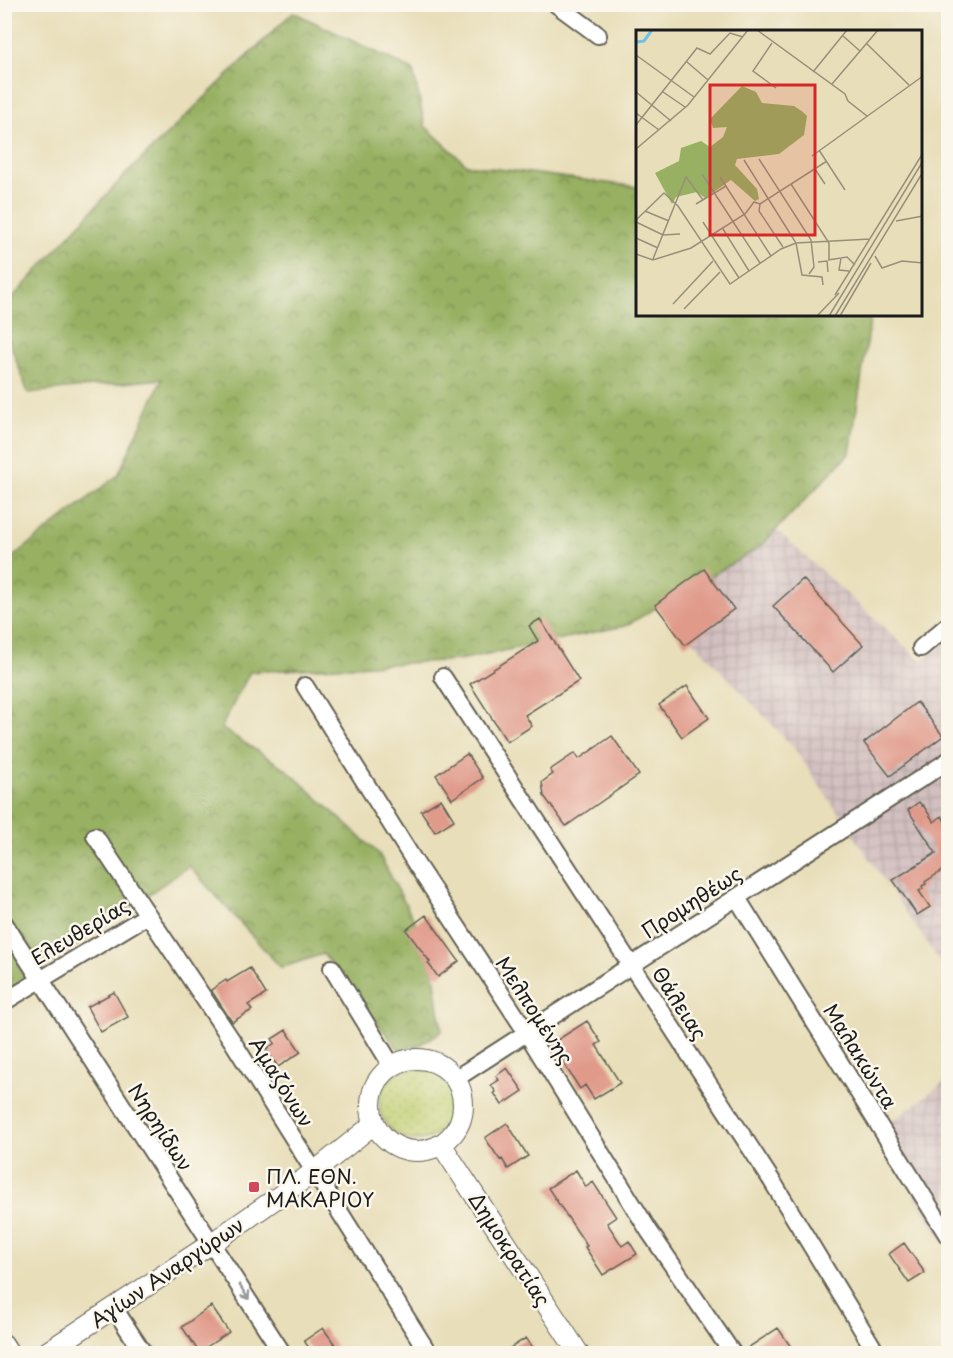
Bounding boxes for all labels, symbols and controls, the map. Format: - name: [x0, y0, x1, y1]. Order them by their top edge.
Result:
- inset map: [636, 30, 923, 316]
- street label: Προμηθέως: [635, 858, 747, 946]
- street label: Ελευθερίας: [25, 890, 135, 972]
- street label: Μελπομένης: [489, 950, 581, 1070]
- street label: Θάλειας: [645, 960, 715, 1046]
- street label: Μαλακώντα: [817, 997, 905, 1115]
- street label: Αμαζόνων: [242, 1031, 322, 1133]
- street label: Νηρηίδων: [121, 1077, 201, 1177]
- place label: ΠΛ. ΕΘΝ. ΜΑΚΑΡΙΟΥ: [266, 1161, 374, 1214]
- marker: ΠΛ. ΕΘΝ. ΜΑΚΑΡΙΟΥ: [247, 1180, 261, 1194]
- street label: Δημοκρατίας: [462, 1186, 558, 1312]
- street label: Αγίων Αναργύρων: [84, 1209, 250, 1335]
- one-way arrow: [238, 1283, 250, 1300]

